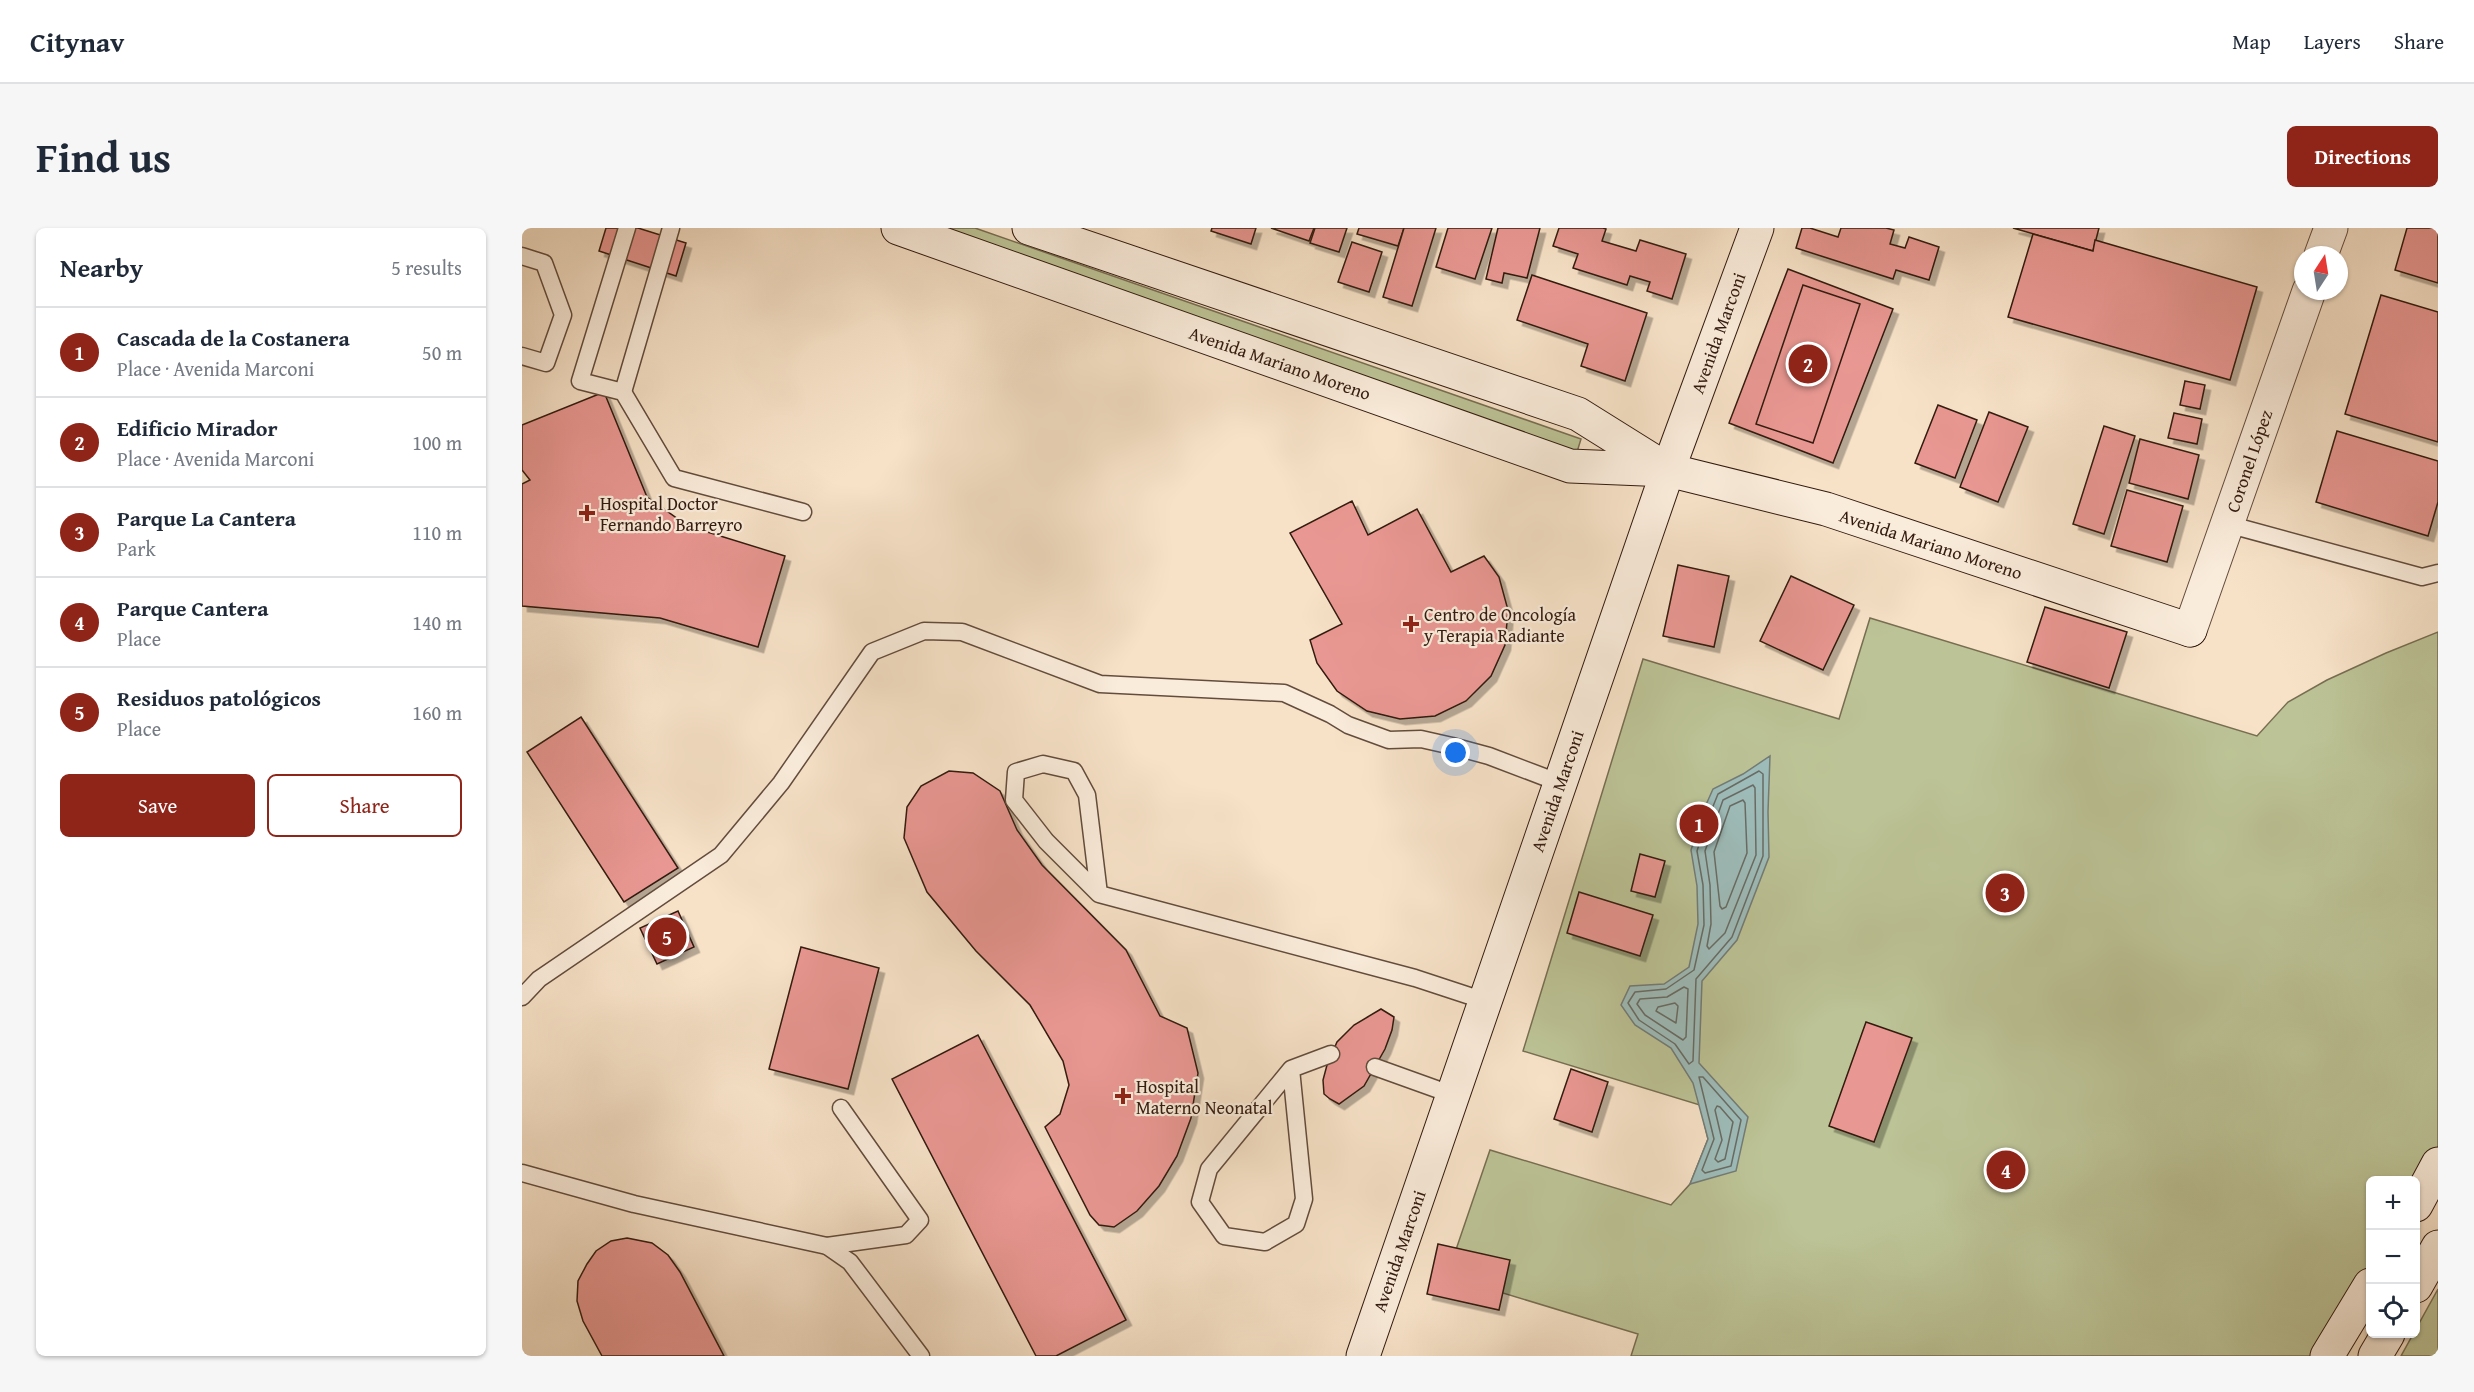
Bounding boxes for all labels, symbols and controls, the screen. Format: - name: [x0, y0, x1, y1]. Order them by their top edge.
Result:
- text: Citynav: [30, 21, 124, 62]
- text: Map: [2232, 26, 2271, 57]
- text: Layers: [2304, 26, 2361, 57]
- text: Share: [2394, 26, 2444, 57]
- text: Find us: [36, 126, 171, 187]
- button: Directions: [2287, 126, 2438, 187]
- north arrow: [2294, 246, 2348, 300]
- text: Nearby: [60, 248, 143, 287]
- text: 5 results: [391, 253, 462, 282]
- street label: Avenida Marconi: [1684, 269, 1752, 397]
- street label: Avenida Mariano Moreno: [1185, 319, 1375, 407]
- text: Cascada de la Costanera: [117, 322, 350, 354]
- text: 1: [74, 338, 85, 367]
- text: 50 m: [422, 338, 462, 367]
- pin: 2: [1788, 342, 1828, 386]
- text: Place · Avenida Marconi: [117, 354, 314, 383]
- street label: Coronel López: [2219, 406, 2279, 516]
- text: Edificio Mirador: [117, 412, 278, 444]
- text: 2: [74, 428, 85, 457]
- text: 100 m: [412, 428, 462, 457]
- text: Place · Avenida Marconi: [117, 444, 314, 473]
- place label: Hospital Doctor Fernando Barreyro: [600, 490, 742, 538]
- text: Parque La Cantera: [117, 502, 296, 534]
- street label: Avenida Mariano Moreno: [1836, 502, 2026, 586]
- marker: Hospital Doctor Fernando Barreyro: [578, 504, 596, 522]
- text: 3: [74, 518, 85, 547]
- text: 110 m: [412, 518, 462, 547]
- text: Park: [117, 534, 156, 563]
- text: Parque Cantera: [117, 592, 268, 624]
- place label: Centro de Oncología y Terapia Radiante: [1423, 601, 1576, 649]
- text: 4: [74, 608, 85, 637]
- text: 140 m: [412, 608, 462, 637]
- marker: Centro de Oncología y Terapia Radiante: [1402, 615, 1420, 633]
- text: Place: [117, 624, 161, 653]
- text: Residuos patológicos: [117, 682, 321, 714]
- text: 5: [74, 698, 85, 727]
- text: 160 m: [412, 698, 462, 727]
- text: Place: [117, 714, 161, 743]
- street label: Avenida Marconi: [1524, 727, 1590, 855]
- your location: [1441, 738, 1470, 767]
- button: Save: [60, 774, 255, 837]
- button: Share: [267, 774, 462, 837]
- pin: 1: [1680, 802, 1718, 846]
- pin: 3: [1986, 870, 2024, 916]
- pin: 5: [648, 914, 686, 960]
- place label: Hospital Materno Neonatal: [1136, 1073, 1273, 1121]
- marker: Hospital Materno Neonatal: [1114, 1087, 1132, 1105]
- pin: 4: [1986, 1148, 2026, 1192]
- map controls: [2366, 1176, 2420, 1338]
- button: +: [2366, 1176, 2420, 1230]
- street label: Avenida Marconi: [1366, 1187, 1432, 1315]
- button: −: [2366, 1230, 2420, 1284]
- button: locate: [2366, 1284, 2420, 1338]

